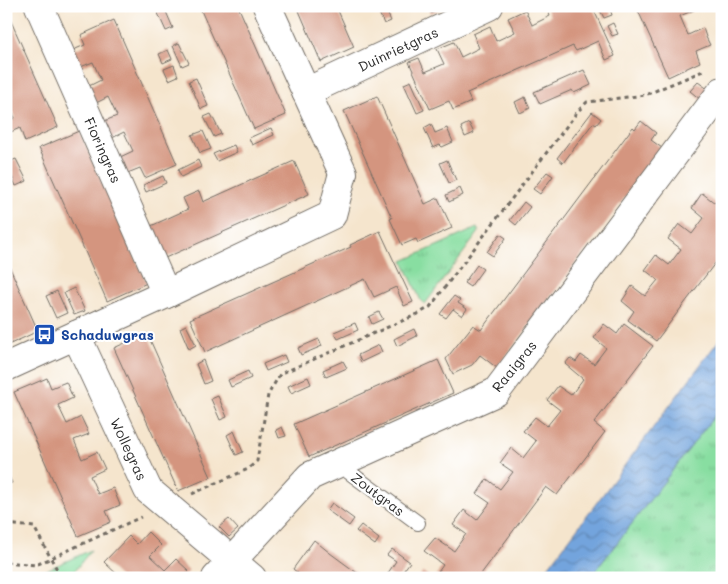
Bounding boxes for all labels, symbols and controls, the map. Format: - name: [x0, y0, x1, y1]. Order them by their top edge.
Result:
- street label: Duinrietgras: [355, 22, 441, 76]
- street label: Fioringras: [80, 114, 126, 186]
- bus stop icon: Schaduwgras: [33, 322, 57, 346]
- place label: Schaduwgras: [61, 325, 154, 344]
- street label: Raaigras: [487, 336, 541, 396]
- street label: Wollegras: [106, 415, 152, 483]
- street label: Zoutgras: [347, 468, 409, 520]

